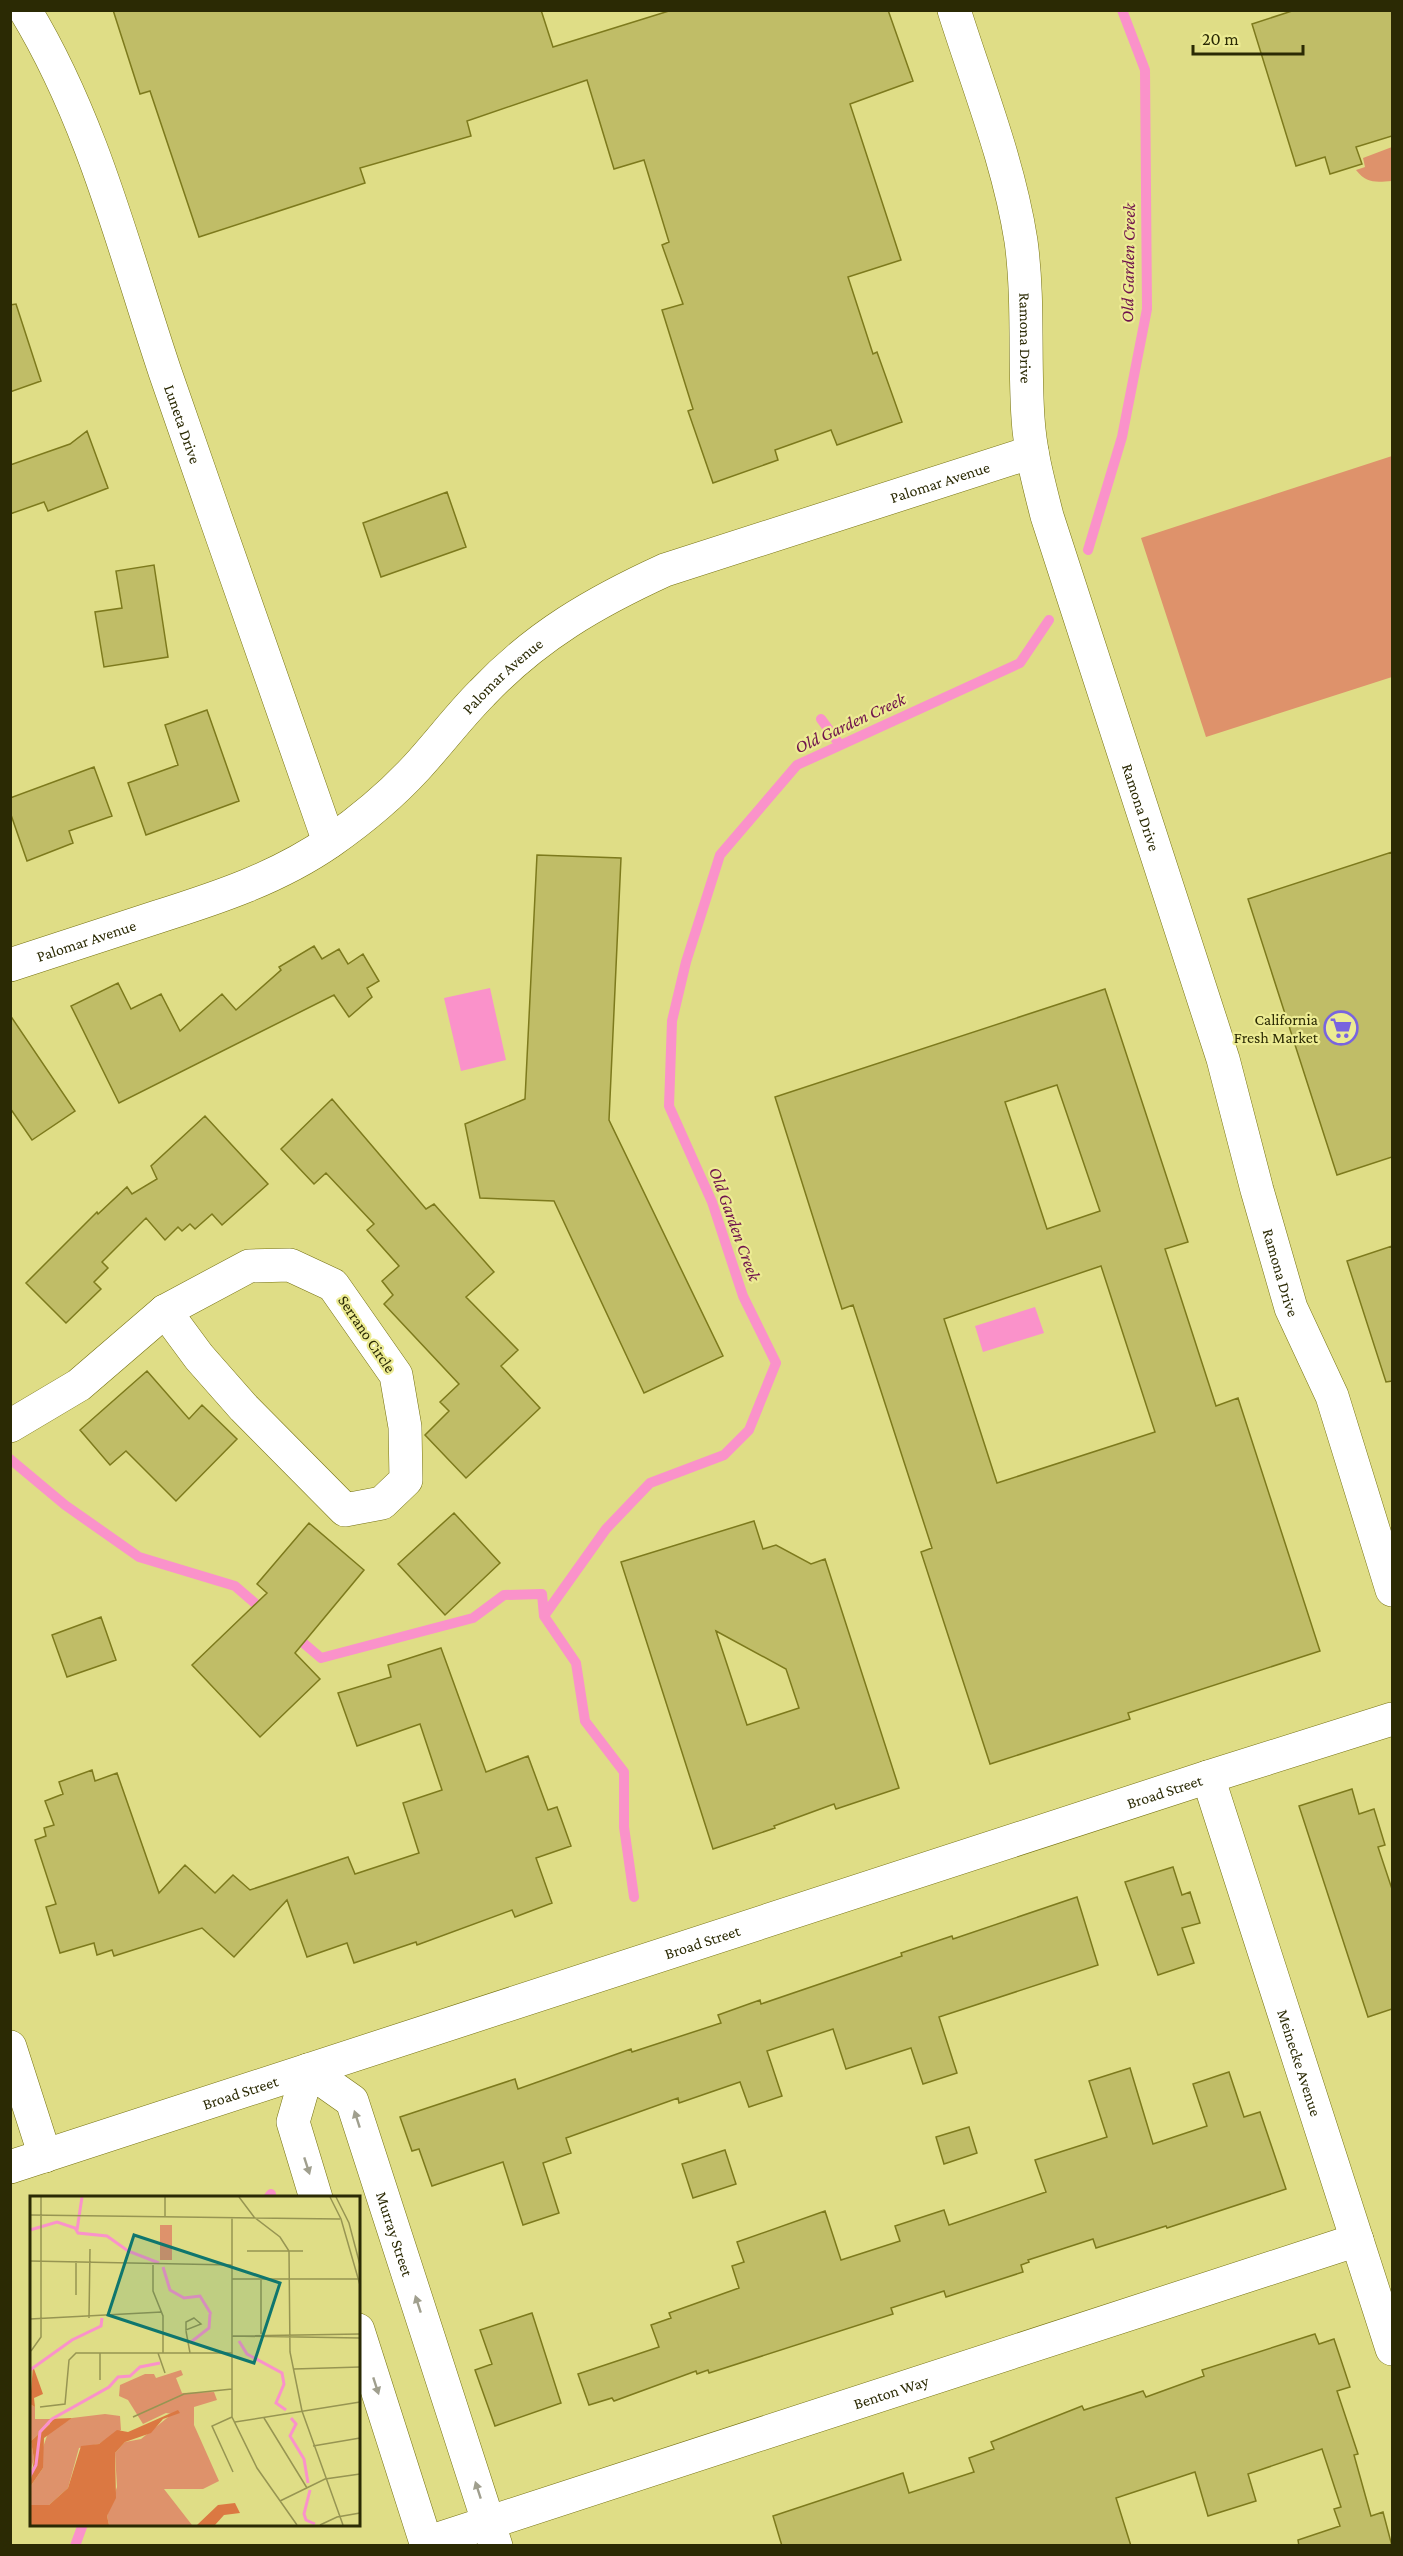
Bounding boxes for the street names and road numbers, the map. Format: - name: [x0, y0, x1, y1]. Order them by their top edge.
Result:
- street label: Ramona Drive: [1017, 292, 1035, 384]
- street label: Luneta Drive: [161, 382, 204, 466]
- street label: Palomar Avenue: [888, 458, 992, 506]
- street label: Palomar Avenue: [459, 634, 546, 717]
- street label: Ramona Drive: [1119, 761, 1163, 853]
- street label: Palomar Avenue: [34, 916, 138, 964]
- street label: Ramona Drive: [1260, 1227, 1302, 1319]
- street label: Serrano Circle: [335, 1292, 399, 1376]
- street label: Broad Street: [1124, 1771, 1205, 1811]
- street label: Broad Street: [662, 1921, 743, 1962]
- street label: Meinecke Avenue: [1275, 2007, 1325, 2118]
- street label: Broad Street: [200, 2072, 281, 2112]
- street label: Murray Street: [373, 2189, 417, 2279]
- street label: Benton Way: [851, 2371, 932, 2412]

